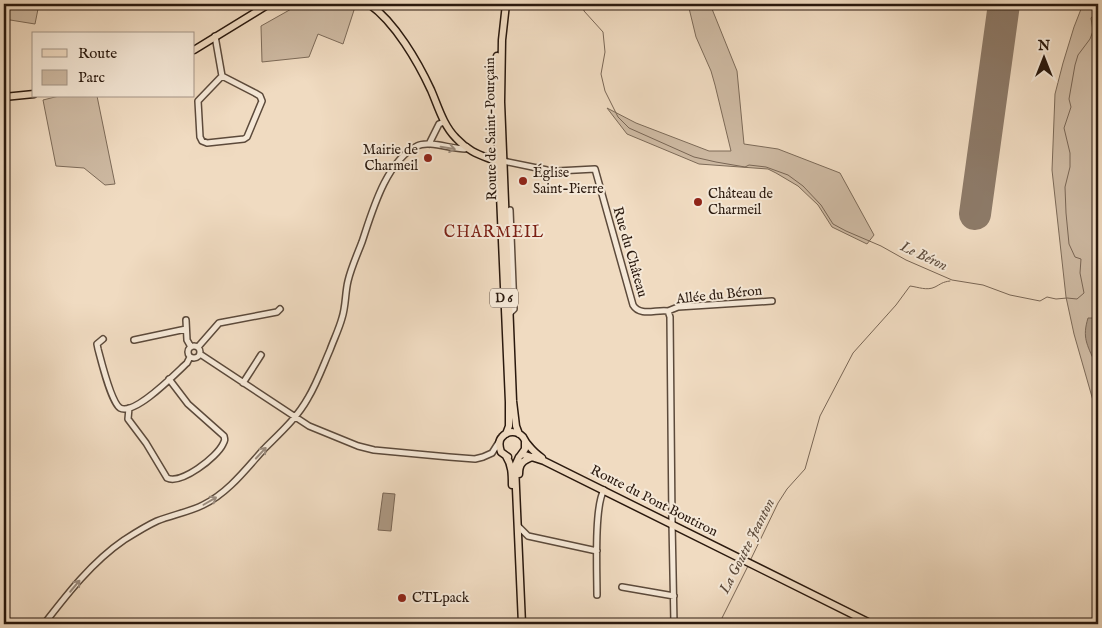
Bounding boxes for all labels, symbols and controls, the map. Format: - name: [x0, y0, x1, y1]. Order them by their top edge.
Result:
- legend: [32, 32, 195, 98]
- north arrow: [1020, 32, 1070, 82]
- text: N: [1037, 37, 1050, 55]
- text: Route: [78, 44, 117, 63]
- street label: Route de Saint-Pourçain: [481, 57, 501, 201]
- text: Parc: [78, 68, 105, 87]
- place label: Mairie de Charmeil: [363, 141, 419, 175]
- one-way arrow: [440, 143, 456, 153]
- marker: Mairie de Charmeil: [422, 152, 434, 164]
- place label: Église Saint-Pierre: [533, 163, 604, 198]
- marker: Église Saint-Pierre: [517, 175, 529, 187]
- place label: Château de Charmeil: [708, 185, 774, 219]
- marker: Château de Charmeil: [692, 196, 704, 208]
- street label: Rue du Château: [609, 205, 651, 299]
- district label: CHARMEIL: [444, 223, 544, 243]
- water label: Le Béron: [896, 236, 951, 275]
- street label: Allée du Béron: [674, 281, 764, 309]
- road number: D 6: [490, 288, 518, 308]
- one-way arrow: [255, 447, 267, 459]
- street label: Route du Pont Boutiron: [587, 461, 721, 541]
- one-way arrow: [202, 495, 216, 505]
- water label: La Goutte Jeanton: [714, 495, 779, 598]
- one-way arrow: [69, 580, 80, 593]
- place label: CTLpack: [412, 589, 470, 607]
- marker: CTLpack: [396, 592, 408, 604]

